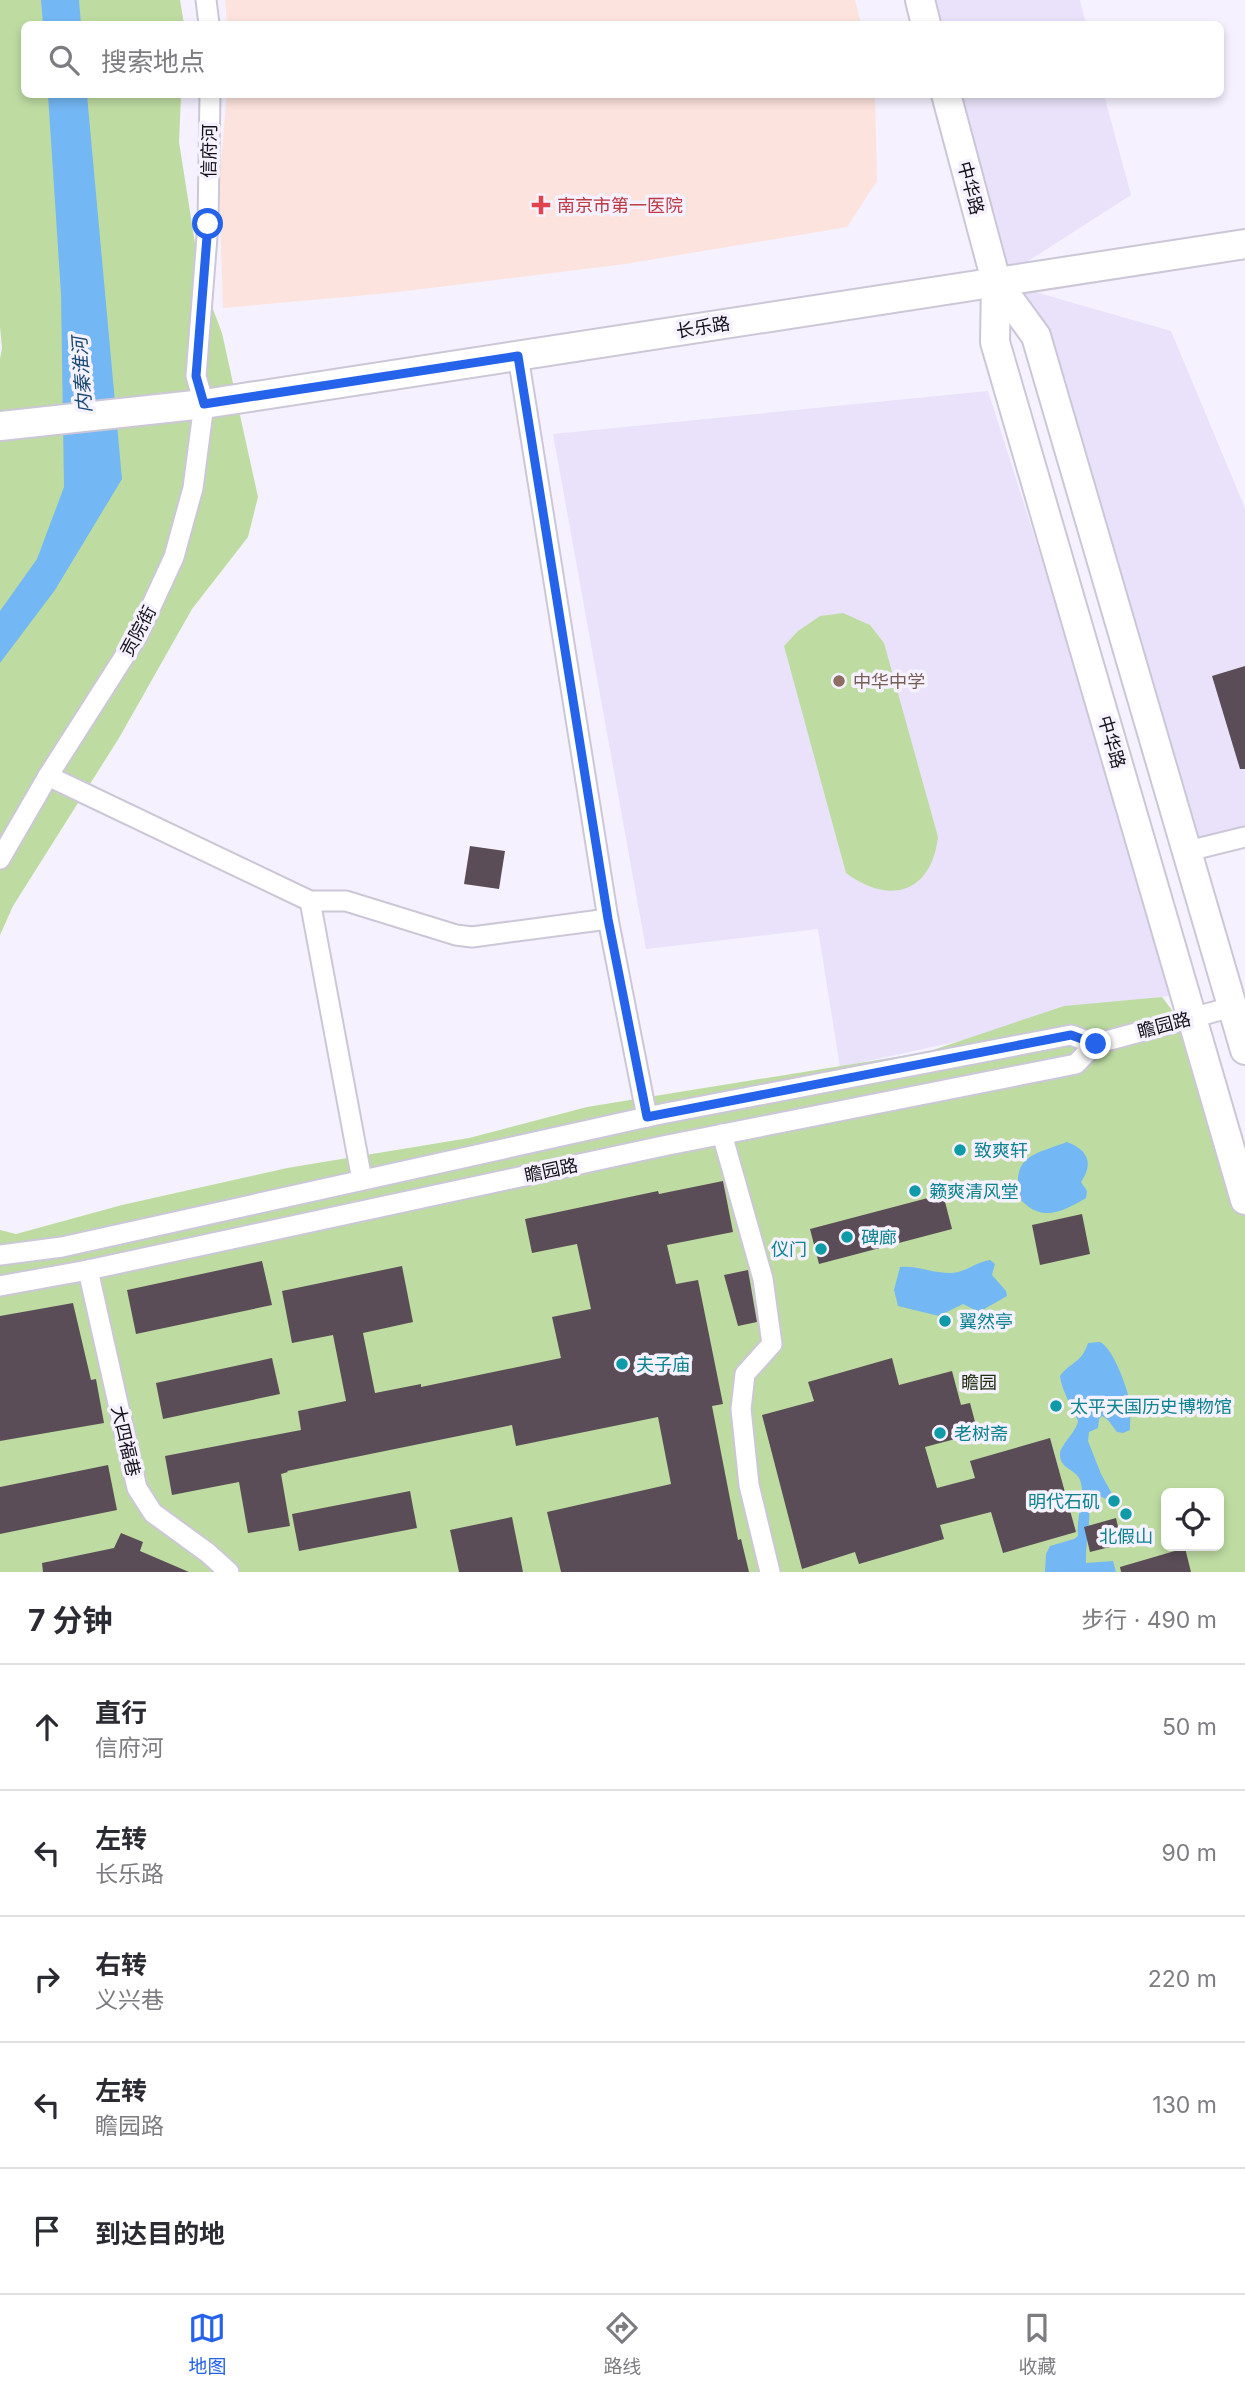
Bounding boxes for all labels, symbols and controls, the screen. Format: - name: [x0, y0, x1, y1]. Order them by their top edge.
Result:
- search box: [21, 21, 1224, 98]
- icon: search: [45, 41, 83, 79]
- text: 搜索地点: [101, 46, 205, 77]
- street label: 信府河: [198, 124, 220, 178]
- street label: 中华路: [954, 159, 988, 217]
- marker: 南京市第一医院: [531, 195, 551, 215]
- place label: 南京市第一医院: [557, 195, 683, 216]
- route start: [192, 208, 223, 239]
- street label: 长乐路: [675, 312, 731, 342]
- water label: 内秦淮河: [68, 332, 96, 414]
- street label: 贡院街: [116, 602, 160, 660]
- place label: 中华中学: [853, 671, 925, 692]
- marker: 中华中学: [831, 673, 847, 689]
- street label: 中华路: [1094, 713, 1130, 771]
- street label: 瞻园路: [1135, 1008, 1193, 1042]
- route end: [1080, 1028, 1111, 1059]
- place label: 致爽轩: [974, 1140, 1028, 1161]
- marker: 致爽轩: [952, 1142, 968, 1158]
- street label: 瞻园路: [522, 1154, 580, 1186]
- place label: 籁爽清风堂: [929, 1181, 1019, 1202]
- marker: 籁爽清风堂: [907, 1183, 923, 1199]
- place label: 碑廊: [861, 1227, 897, 1248]
- marker: 碑廊: [839, 1229, 855, 1245]
- place label: 仪门: [771, 1239, 807, 1260]
- marker: 仪门: [813, 1241, 829, 1257]
- place label: 翼然亭: [959, 1311, 1013, 1332]
- marker: 翼然亭: [937, 1313, 953, 1329]
- place label: 夫子庙: [636, 1354, 690, 1375]
- marker: 夫子庙: [614, 1356, 630, 1372]
- park label: 瞻园: [961, 1372, 997, 1393]
- place label: 太平天国历史博物馆: [1070, 1396, 1232, 1417]
- marker: 太平天国历史博物馆: [1048, 1398, 1064, 1414]
- street label: 大四福巷: [108, 1404, 144, 1478]
- place label: 老树斋: [954, 1423, 1008, 1444]
- marker: 老树斋: [932, 1425, 948, 1441]
- map controls: [1161, 1488, 1224, 1551]
- button: locate: [1161, 1488, 1224, 1551]
- place label: 明代石矶: [1028, 1491, 1100, 1512]
- marker: 明代石矶: [1106, 1493, 1122, 1509]
- marker: 北假山: [1118, 1506, 1134, 1522]
- place label: 北假山: [1099, 1526, 1153, 1547]
- text: 7 分钟: [28, 1602, 113, 1638]
- text: 步行 · 490 m: [1081, 1606, 1217, 1634]
- text: 直行: [95, 1697, 147, 1728]
- icon: ahead: [28, 1708, 66, 1746]
- text: 50 m: [1162, 1713, 1217, 1741]
- text: 信府河: [95, 1734, 164, 1762]
- text: 左转: [95, 1823, 147, 1854]
- icon: left: [28, 1834, 66, 1872]
- text: 90 m: [1162, 1839, 1217, 1867]
- text: 长乐路: [95, 1860, 164, 1888]
- text: 右转: [95, 1949, 147, 1980]
- icon: right: [28, 1960, 66, 1998]
- text: 220 m: [1148, 1965, 1217, 1993]
- text: 义兴巷: [95, 1986, 164, 2014]
- text: 左转: [95, 2075, 147, 2106]
- icon: left: [28, 2086, 66, 2124]
- text: 130 m: [1152, 2091, 1217, 2119]
- text: 瞻园路: [95, 2112, 164, 2140]
- icon: arrive: [28, 2212, 66, 2250]
- text: 到达目的地: [95, 2218, 225, 2249]
- tab: 地图: [188, 2309, 227, 2378]
- tab: 路线: [603, 2309, 642, 2378]
- tab: 收藏: [1018, 2309, 1057, 2378]

